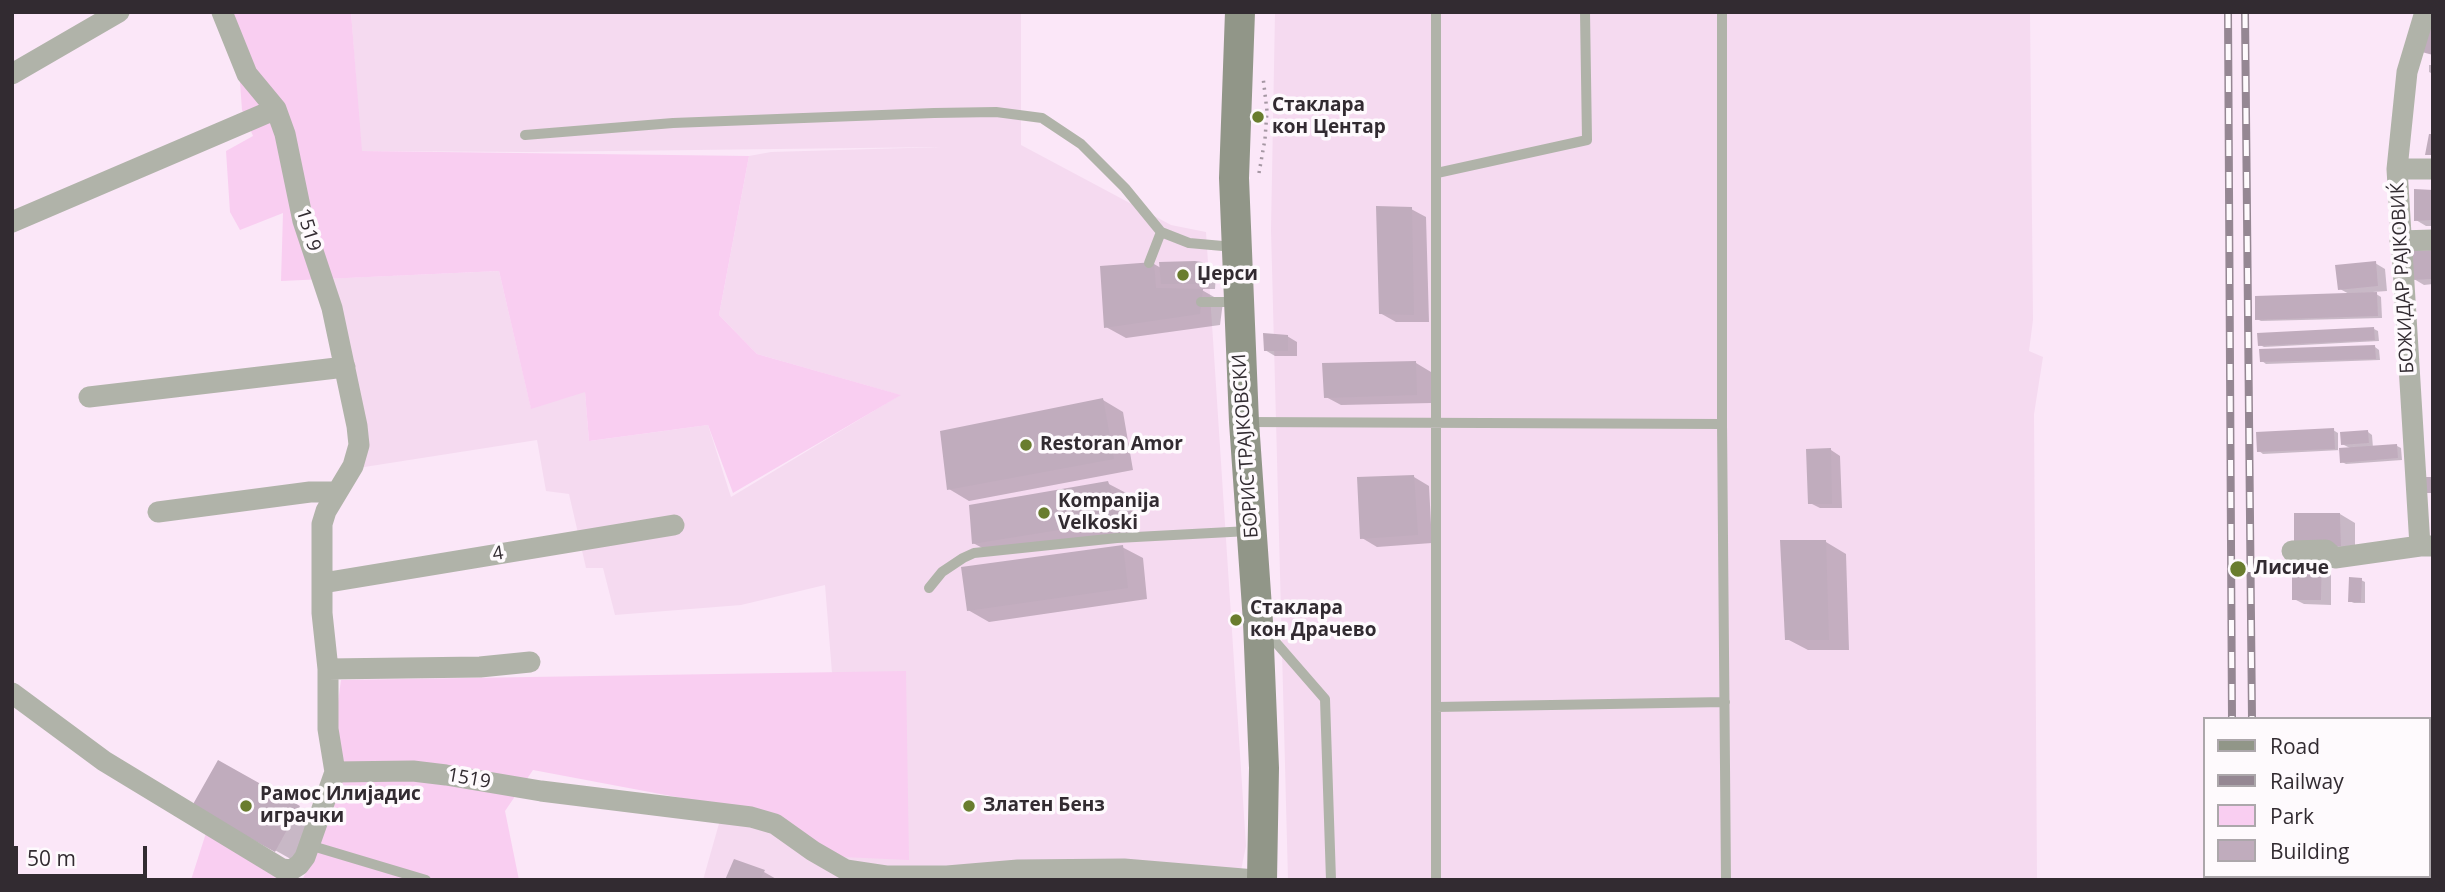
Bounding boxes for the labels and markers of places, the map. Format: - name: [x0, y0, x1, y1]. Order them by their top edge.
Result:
- place label: Стаклара кон Центар: [1272, 95, 1386, 139]
- marker: Стаклара кон Центар: [1250, 109, 1266, 125]
- place label: Џерси: [1197, 264, 1258, 286]
- marker: Џерси: [1175, 267, 1191, 283]
- place label: Restoran Amor: [1040, 434, 1183, 456]
- marker: Restoran Amor: [1018, 437, 1034, 453]
- place label: Kompanija Velkoski: [1058, 491, 1160, 535]
- marker: Kompanija Velkoski: [1036, 505, 1052, 521]
- place label: Лисиче: [2254, 558, 2329, 580]
- marker: Лисиче: [2228, 559, 2248, 579]
- place label: Стаклара кон Драчево: [1250, 598, 1376, 642]
- marker: Стаклара кон Драчево: [1228, 612, 1244, 628]
- place label: Рамос Илијадис играчки: [260, 784, 421, 828]
- place label: Златен Бенз: [983, 795, 1105, 817]
- marker: Рамос Илијадис играчки: [238, 798, 254, 814]
- marker: Златен Бенз: [961, 798, 977, 814]

